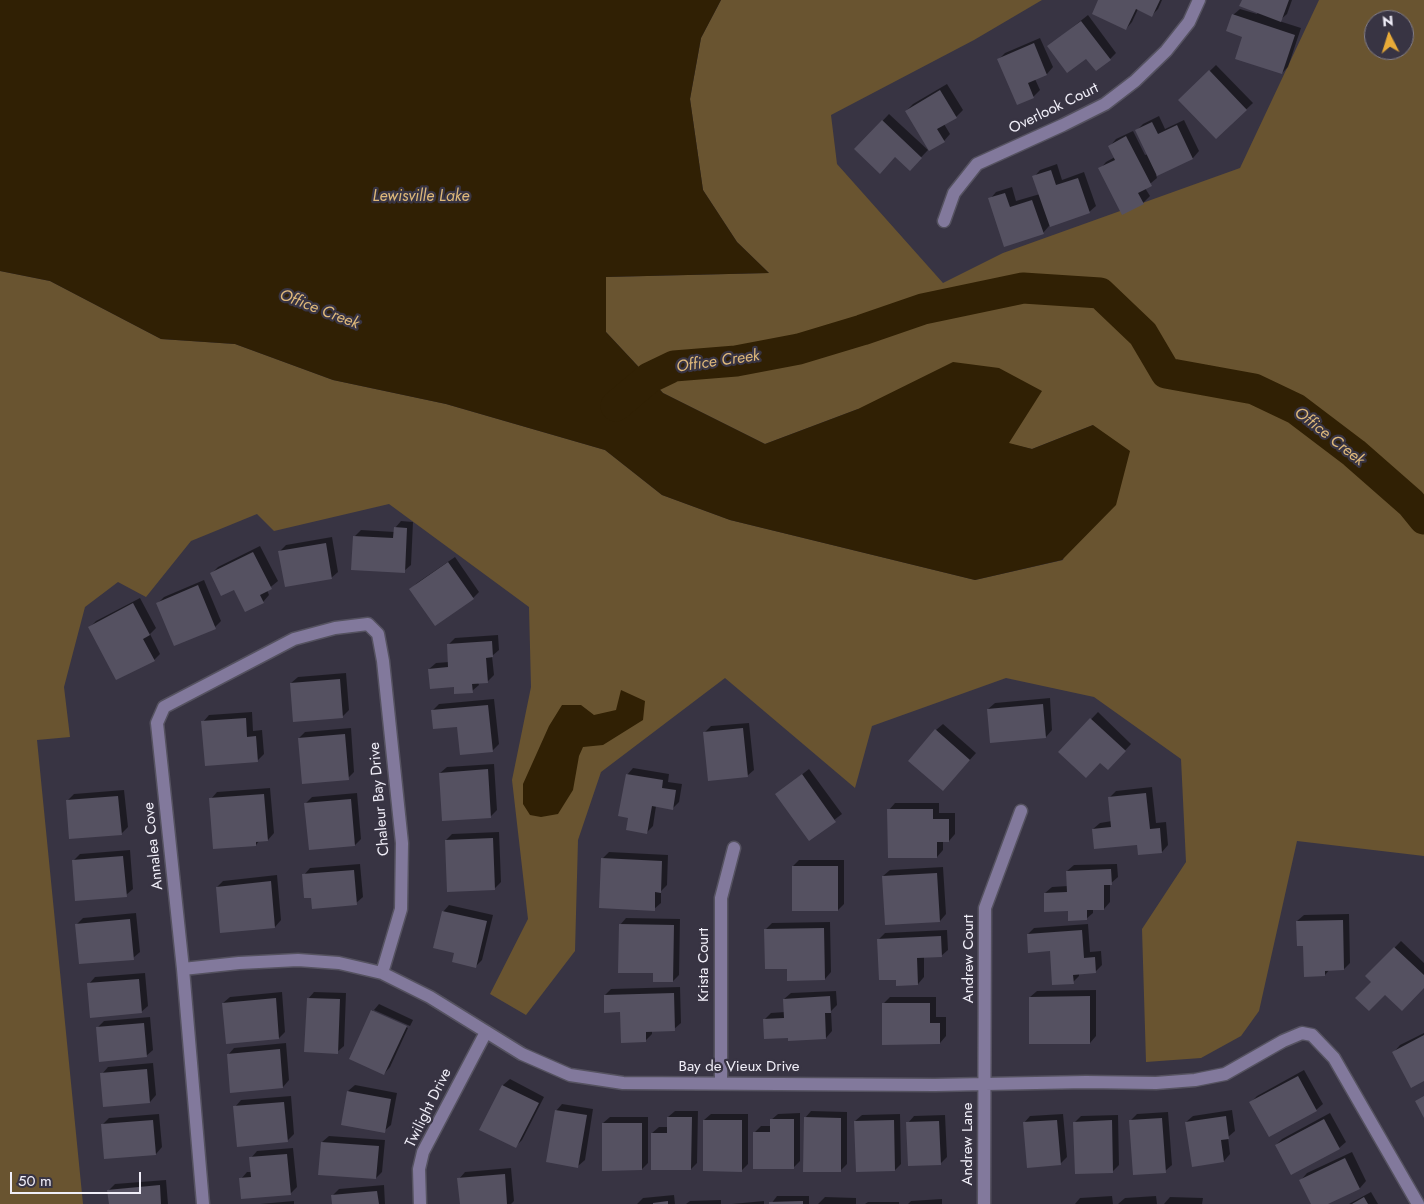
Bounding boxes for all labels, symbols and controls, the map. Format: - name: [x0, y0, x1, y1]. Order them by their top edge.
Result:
- north arrow: [1364, 10, 1414, 60]
- text: N: [1381, 11, 1394, 32]
- street label: Overlook Court: [1006, 80, 1102, 138]
- water label: Lewisville Lake: [373, 187, 469, 207]
- water label: Office Creek: [276, 286, 362, 334]
- water label: Office Creek: [675, 347, 761, 377]
- water label: Office Creek: [1290, 404, 1368, 470]
- street label: Chaleur Bay Drive: [366, 741, 394, 857]
- street label: Annalea Cove: [140, 801, 168, 891]
- street label: Andrew Court: [960, 915, 978, 1003]
- street label: Krista Court: [695, 928, 713, 1002]
- street label: Bay de Vieux Drive: [679, 1058, 799, 1076]
- street label: Twilight Drive: [402, 1065, 456, 1151]
- street label: Andrew Lane: [959, 1102, 977, 1186]
- scale bar: [12, 1162, 144, 1194]
- text: 50 m: [18, 1170, 52, 1192]

